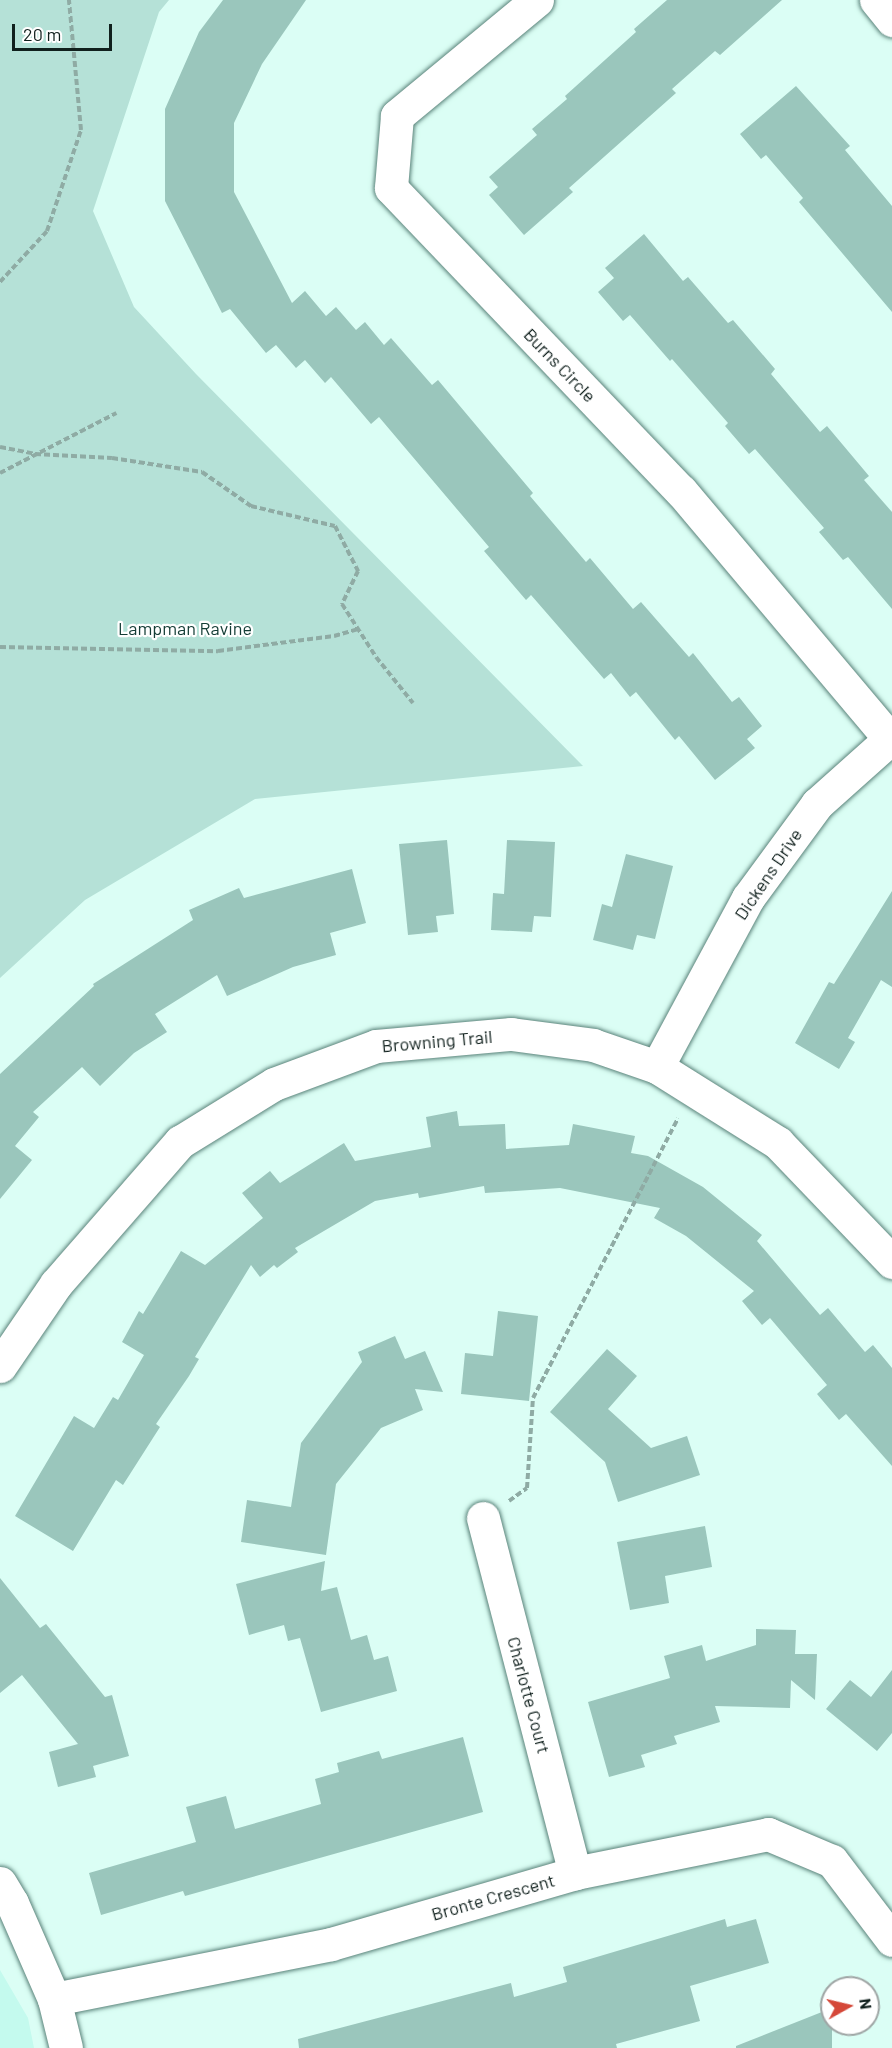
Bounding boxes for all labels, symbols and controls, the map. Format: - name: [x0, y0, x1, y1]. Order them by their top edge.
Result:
- scale bar: [15, 12, 116, 50]
- text: 20 m: [23, 23, 61, 45]
- street label: Burns Circle: [519, 324, 601, 406]
- park label: Lampman Ravine: [118, 617, 252, 639]
- street label: Dickens Drive: [730, 824, 806, 924]
- street label: Browning Trail: [381, 1025, 493, 1057]
- street label: Charlotte Court: [503, 1634, 555, 1756]
- street label: Bronte Crescent: [429, 1869, 557, 1925]
- north arrow: [820, 1976, 880, 2036]
- text: N: [856, 1997, 876, 2010]

